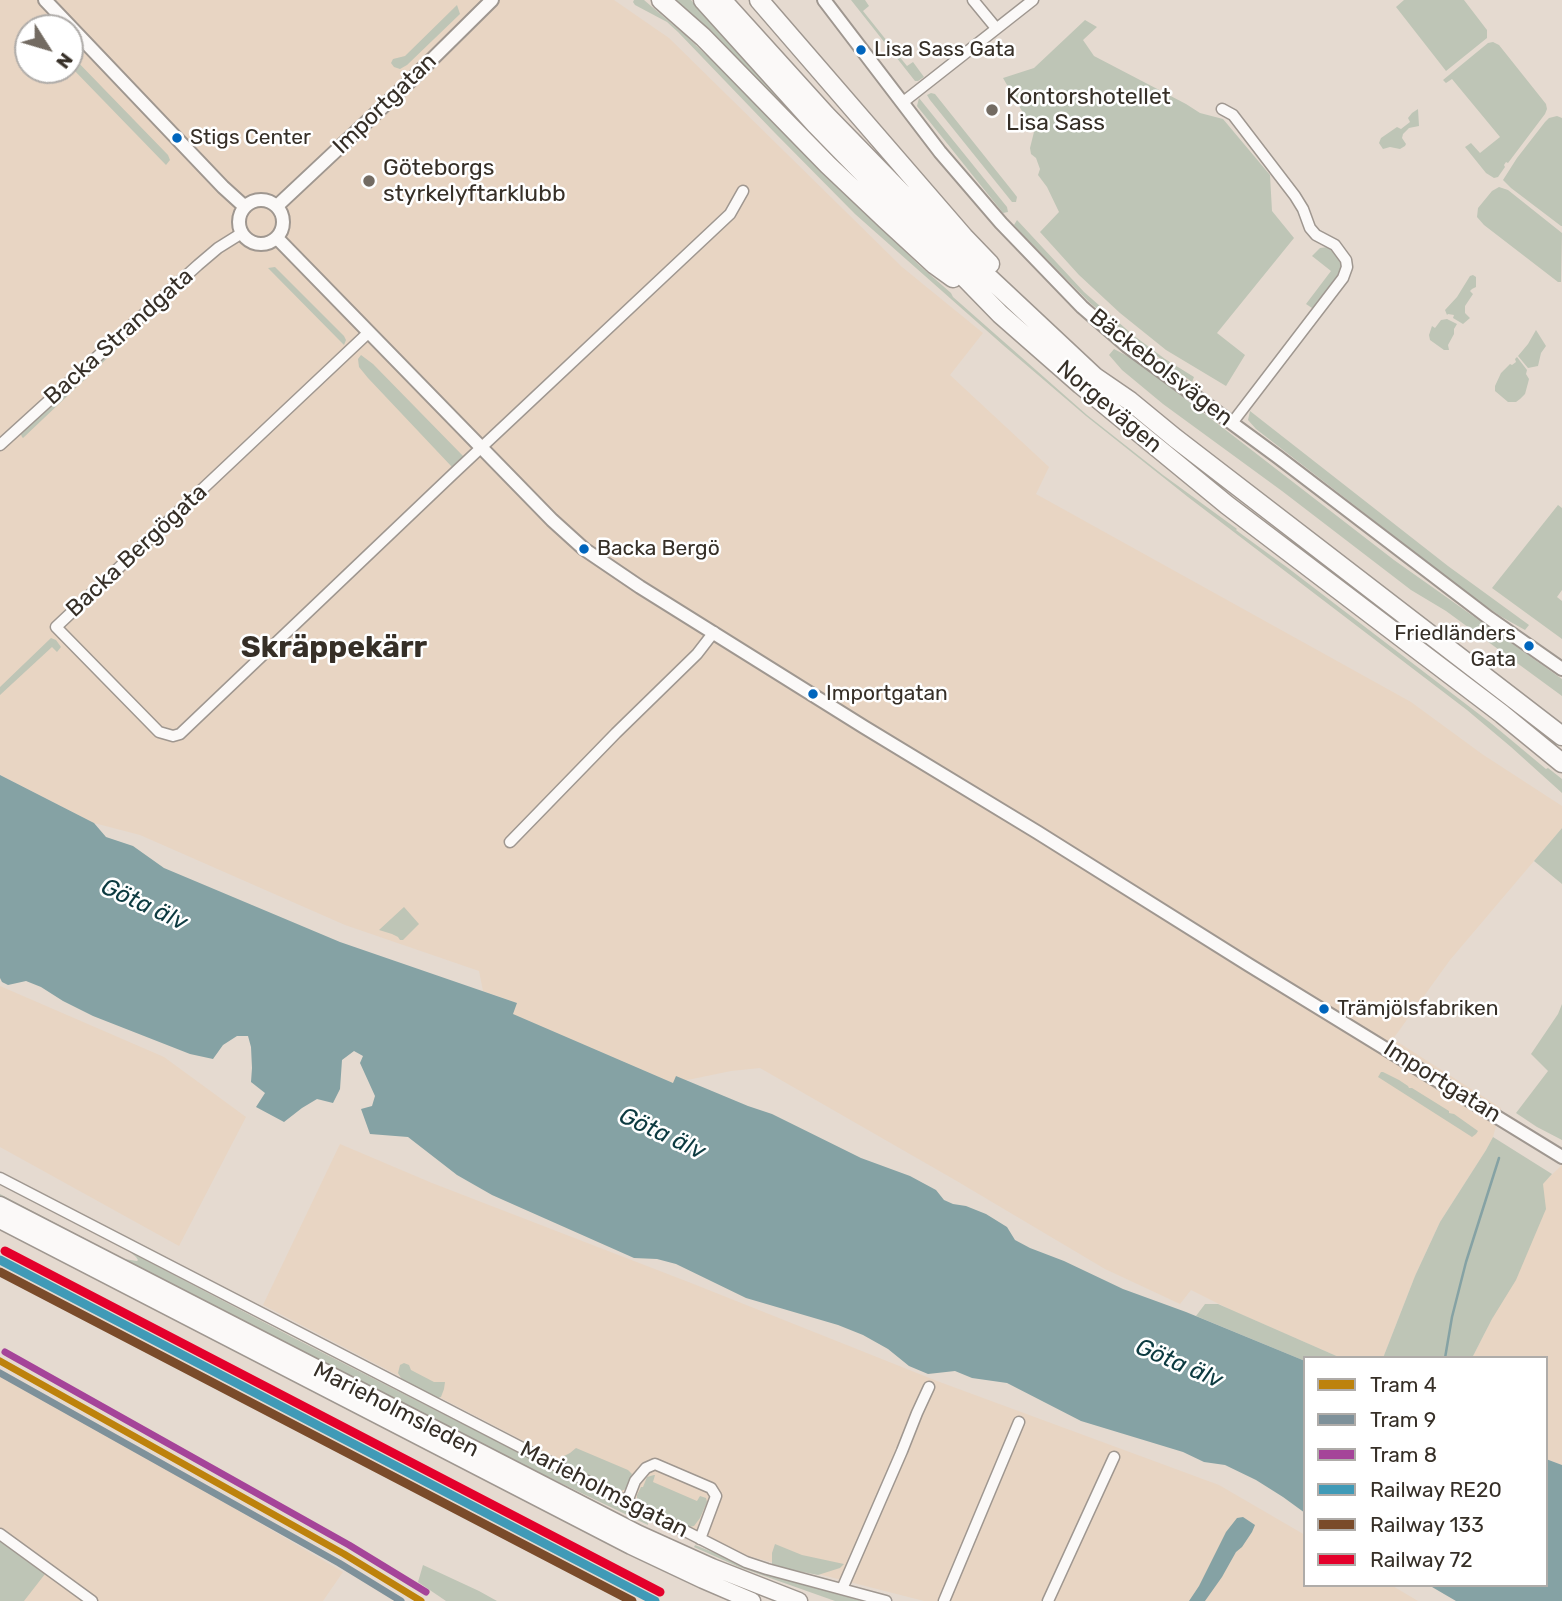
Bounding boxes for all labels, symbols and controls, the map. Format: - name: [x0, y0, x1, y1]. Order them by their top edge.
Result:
- north arrow: [14, 14, 84, 84]
- place label: Lisa Sass Gata: [874, 37, 1015, 63]
- marker: Lisa Sass Gata: [854, 43, 868, 57]
- text: N: [51, 48, 78, 73]
- street label: Importgatan: [327, 48, 443, 160]
- place label: Kontorshotellet Lisa Sass: [1006, 83, 1171, 137]
- marker: Kontorshotellet Lisa Sass: [984, 102, 1000, 118]
- place label: Stigs Center: [190, 125, 311, 151]
- marker: Stigs Center: [170, 131, 184, 145]
- place label: Göteborgs styrkelyftarklubb: [383, 154, 566, 208]
- marker: Göteborgs styrkelyftarklubb: [361, 173, 377, 189]
- street label: Backa Strandgata: [39, 263, 199, 411]
- street label: Bäckebolsvägen: [1084, 303, 1238, 433]
- street label: Norgevägen: [1051, 355, 1167, 459]
- street label: Backa Bergögata: [61, 479, 213, 623]
- place label: Backa Bergö: [597, 536, 720, 562]
- marker: Backa Bergö: [577, 542, 591, 556]
- place label: Friedländers Gata: [1394, 621, 1516, 671]
- district label: Skräppekärr: [241, 630, 427, 666]
- marker: Friedländers Gata: [1522, 639, 1536, 653]
- place label: Importgatan: [826, 681, 948, 707]
- marker: Importgatan: [806, 687, 820, 701]
- water label: Göta älv: [96, 872, 192, 938]
- place label: Trämjölsfabriken: [1337, 996, 1499, 1022]
- marker: Trämjölsfabriken: [1317, 1002, 1331, 1016]
- street label: Importgatan: [1378, 1035, 1506, 1129]
- water label: Göta älv: [614, 1101, 710, 1167]
- water label: Göta älv: [1131, 1333, 1227, 1395]
- street label: Marieholmsleden: [309, 1356, 483, 1464]
- legend: [1303, 1356, 1548, 1587]
- text: Tram 4: [1370, 1372, 1437, 1397]
- text: Tram 9: [1370, 1407, 1436, 1432]
- street label: Marieholmsgatan: [515, 1436, 693, 1544]
- text: Tram 8: [1370, 1442, 1437, 1467]
- text: Railway RE20: [1370, 1477, 1502, 1502]
- text: Railway 133: [1370, 1512, 1484, 1537]
- text: Railway 72: [1370, 1547, 1473, 1572]

